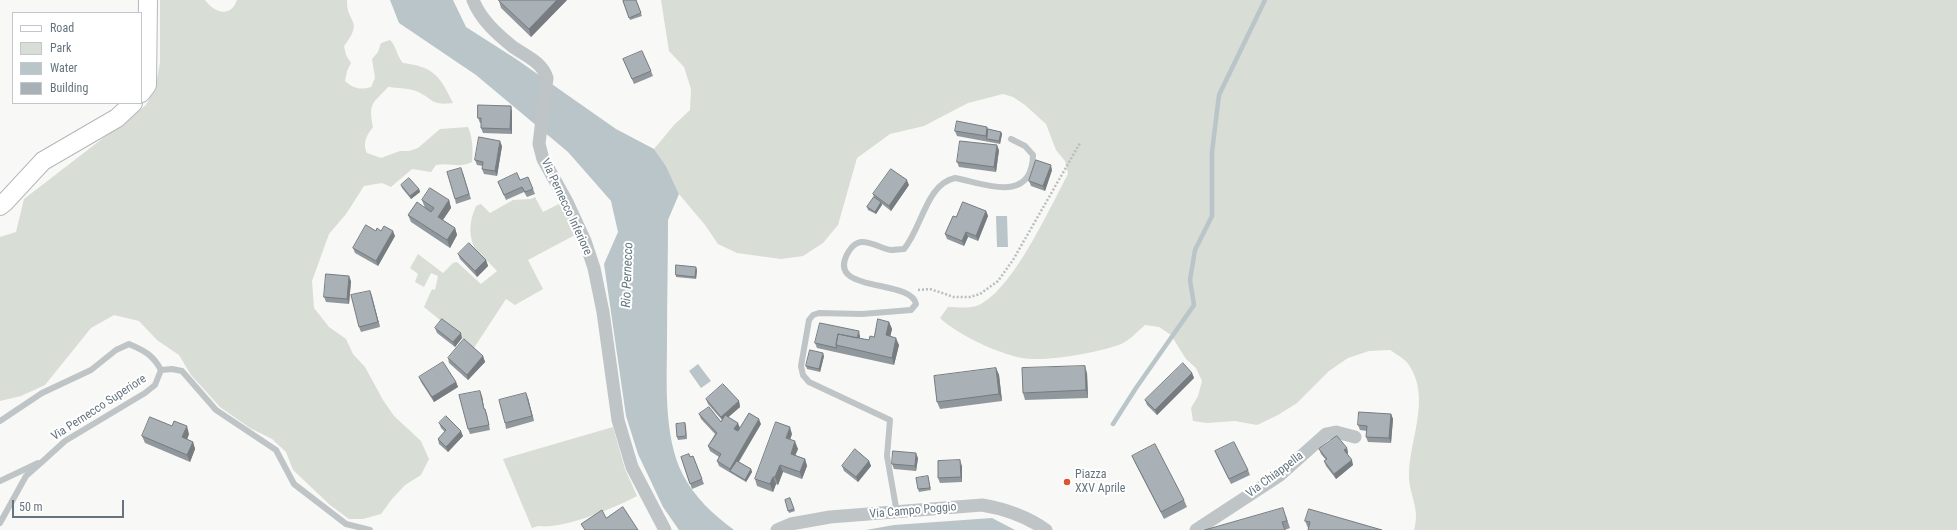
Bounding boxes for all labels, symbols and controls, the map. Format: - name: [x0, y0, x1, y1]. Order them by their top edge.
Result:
- legend: [12, 12, 142, 104]
- text: Road: [50, 21, 74, 35]
- text: Park: [50, 41, 71, 55]
- text: Water: [50, 61, 78, 75]
- text: Building: [50, 81, 88, 95]
- street label: Via Pernecco Inferiore: [537, 156, 595, 258]
- water label: Rio Pernecco: [619, 242, 637, 308]
- street label: Via Pernecco Superiore: [49, 372, 149, 444]
- street label: Via Chiappella: [1244, 449, 1306, 501]
- place label: Piazza XXV Aprile: [1075, 468, 1125, 496]
- marker: Piazza XXV Aprile: [1062, 477, 1072, 487]
- scale bar: [14, 492, 126, 518]
- text: 50 m: [19, 500, 43, 514]
- street label: Via Campo Poggio: [869, 500, 957, 522]

